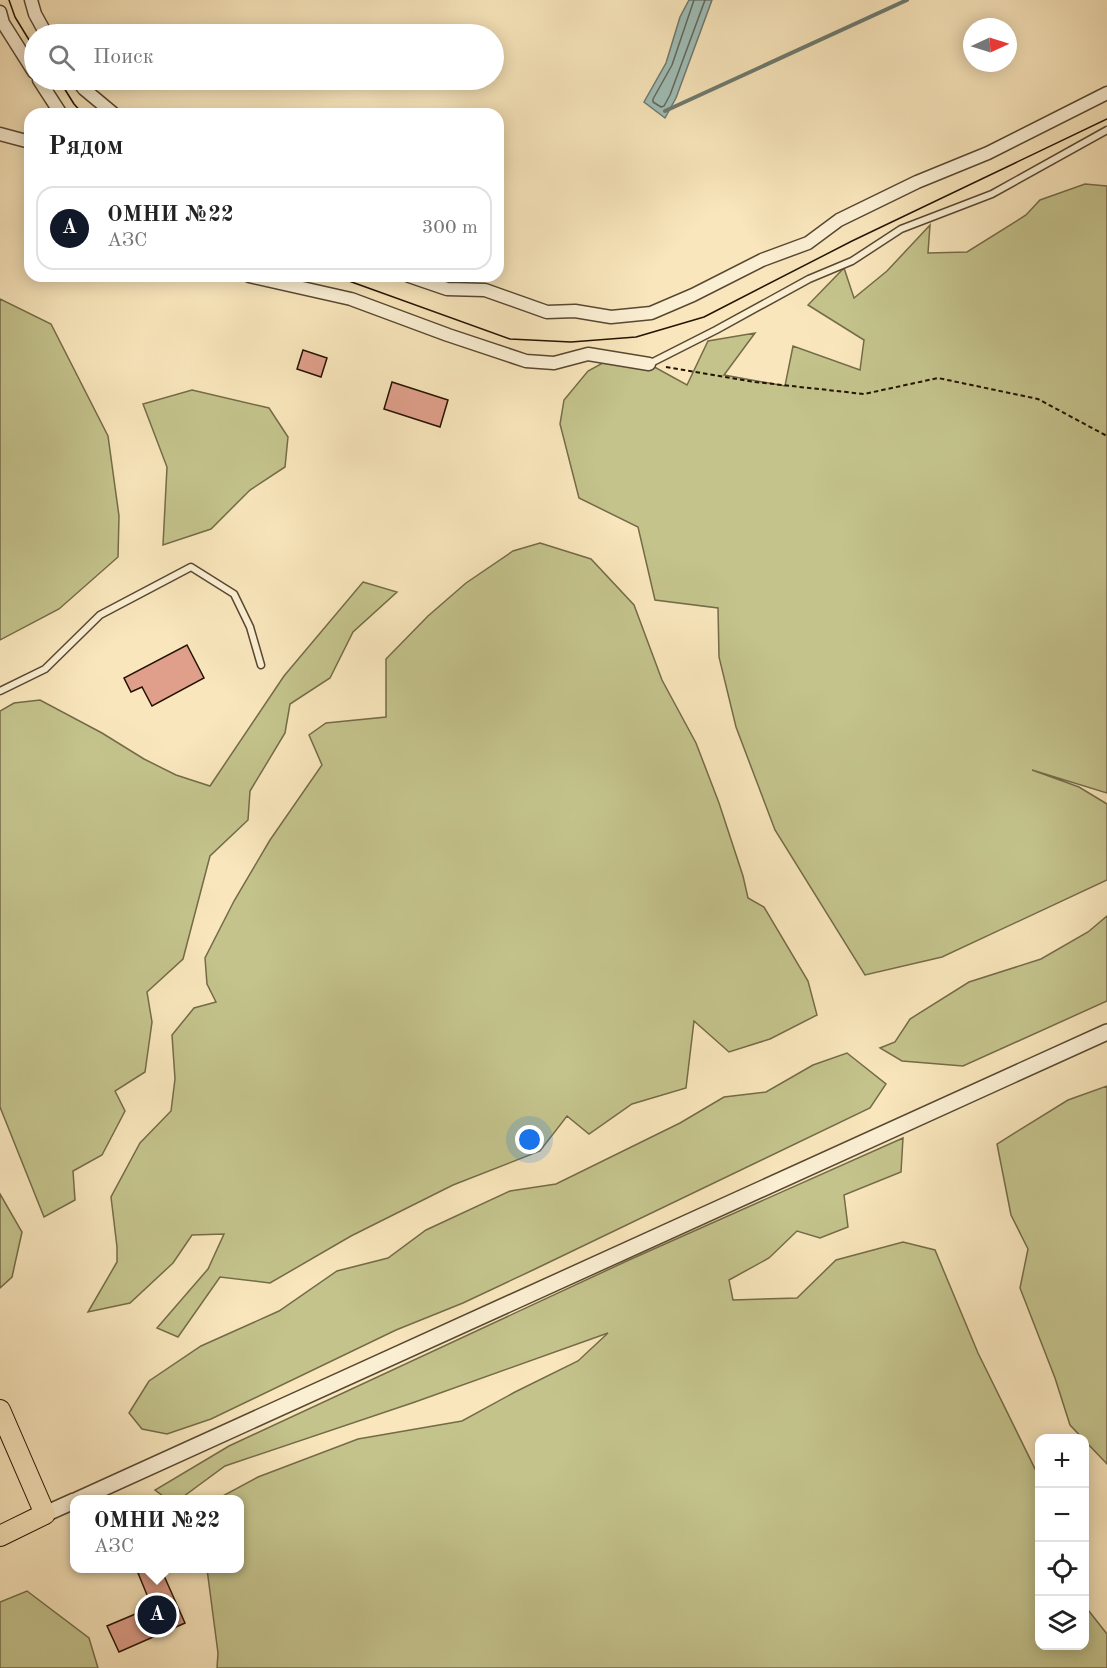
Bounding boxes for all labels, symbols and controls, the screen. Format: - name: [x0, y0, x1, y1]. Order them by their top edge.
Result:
- north arrow: [963, 18, 1017, 72]
- search box: [24, 24, 504, 90]
- icon: search: [45, 41, 78, 74]
- text: Поиск: [93, 46, 154, 68]
- text: Рядом: [48, 134, 123, 160]
- text: ОМНИ №22: [107, 204, 234, 226]
- text: A: [62, 218, 77, 238]
- text: 300 m: [422, 218, 478, 238]
- text: АЗС: [107, 231, 148, 251]
- your location: [515, 1125, 544, 1154]
- map controls: [1035, 1434, 1089, 1650]
- button: +: [1035, 1434, 1089, 1488]
- button: −: [1035, 1488, 1089, 1542]
- popup: [70, 1495, 244, 1573]
- text: ОМНИ №22: [94, 1510, 220, 1532]
- text: АЗС: [94, 1537, 134, 1557]
- button: locate: [1035, 1542, 1089, 1596]
- pin: A: [138, 1592, 176, 1638]
- button: layers: [1035, 1596, 1089, 1650]

